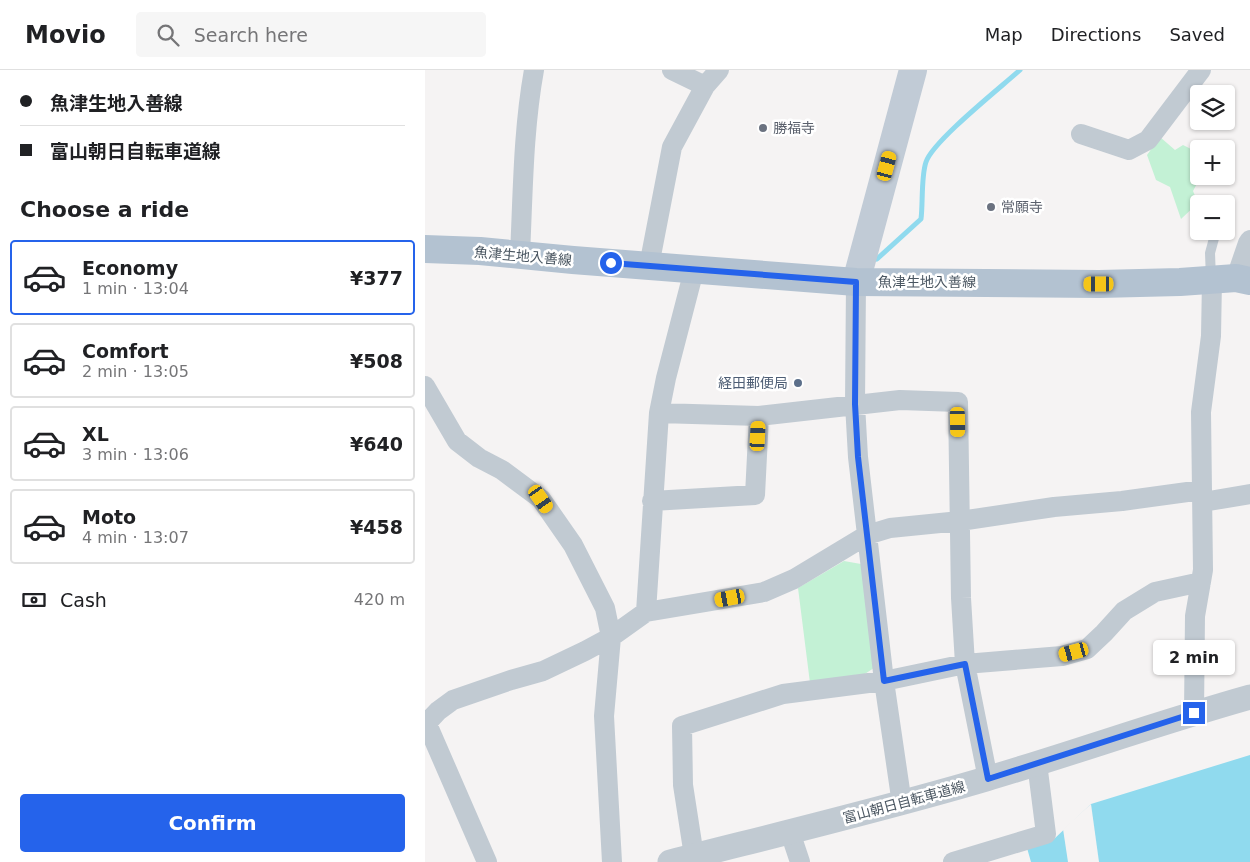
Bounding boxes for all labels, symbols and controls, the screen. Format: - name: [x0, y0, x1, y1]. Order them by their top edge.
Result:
- search box: [136, 12, 486, 57]
- text: Movio: [25, 21, 106, 49]
- icon: search: [154, 21, 182, 49]
- text: Search here: [194, 24, 308, 46]
- text: Map: [985, 24, 1023, 45]
- text: Directions: [1051, 24, 1141, 45]
- text: Saved: [1169, 24, 1225, 45]
- map controls: [1190, 85, 1235, 240]
- button: layers: [1190, 85, 1235, 130]
- text: 魚津生地入善線: [50, 92, 183, 114]
- place label: 勝福寺: [773, 120, 815, 136]
- marker: 勝福寺: [757, 122, 769, 134]
- text: 富山朝日自転車道線: [50, 140, 221, 162]
- button: +: [1190, 140, 1235, 185]
- car: [875, 150, 898, 182]
- button: −: [1190, 195, 1235, 240]
- text: Choose a ride: [20, 197, 189, 222]
- place label: 常願寺: [1001, 199, 1043, 215]
- marker: 常願寺: [985, 201, 997, 213]
- street label: 魚津生地入善線: [473, 244, 573, 268]
- route start: [600, 252, 622, 274]
- icon: car: [22, 255, 67, 300]
- text: Economy: [82, 257, 178, 279]
- text: ¥377: [350, 267, 403, 289]
- street label: 魚津生地入善線: [878, 274, 976, 290]
- car: [1084, 277, 1114, 292]
- text: 1 min · 13:04: [82, 279, 189, 298]
- icon: car: [22, 338, 67, 383]
- text: Comfort: [82, 340, 169, 362]
- text: ¥508: [350, 350, 403, 372]
- text: 2 min · 13:05: [82, 362, 189, 381]
- place label: 経田郵便局: [718, 375, 788, 391]
- marker: 経田郵便局: [792, 377, 804, 389]
- car: [950, 407, 965, 437]
- icon: car: [22, 421, 67, 466]
- car: [749, 421, 766, 451]
- text: XL: [82, 423, 109, 445]
- text: ¥640: [350, 433, 403, 455]
- text: 3 min · 13:06: [82, 445, 189, 464]
- car: [526, 482, 555, 516]
- icon: car: [22, 504, 67, 549]
- text: Moto: [82, 506, 136, 528]
- text: ¥458: [350, 516, 403, 538]
- text: 4 min · 13:07: [82, 528, 189, 547]
- icon: cash: [20, 586, 48, 614]
- car: [713, 588, 746, 608]
- text: Cash: [60, 589, 107, 611]
- text: 420 m: [354, 590, 405, 609]
- callout: 2 min: [1153, 640, 1235, 676]
- car: [1057, 641, 1090, 663]
- text: 2 min: [1169, 648, 1219, 667]
- route end: [1183, 702, 1205, 724]
- street label: 富山朝日自転車道線: [841, 778, 967, 826]
- button: Confirm: [20, 794, 405, 852]

